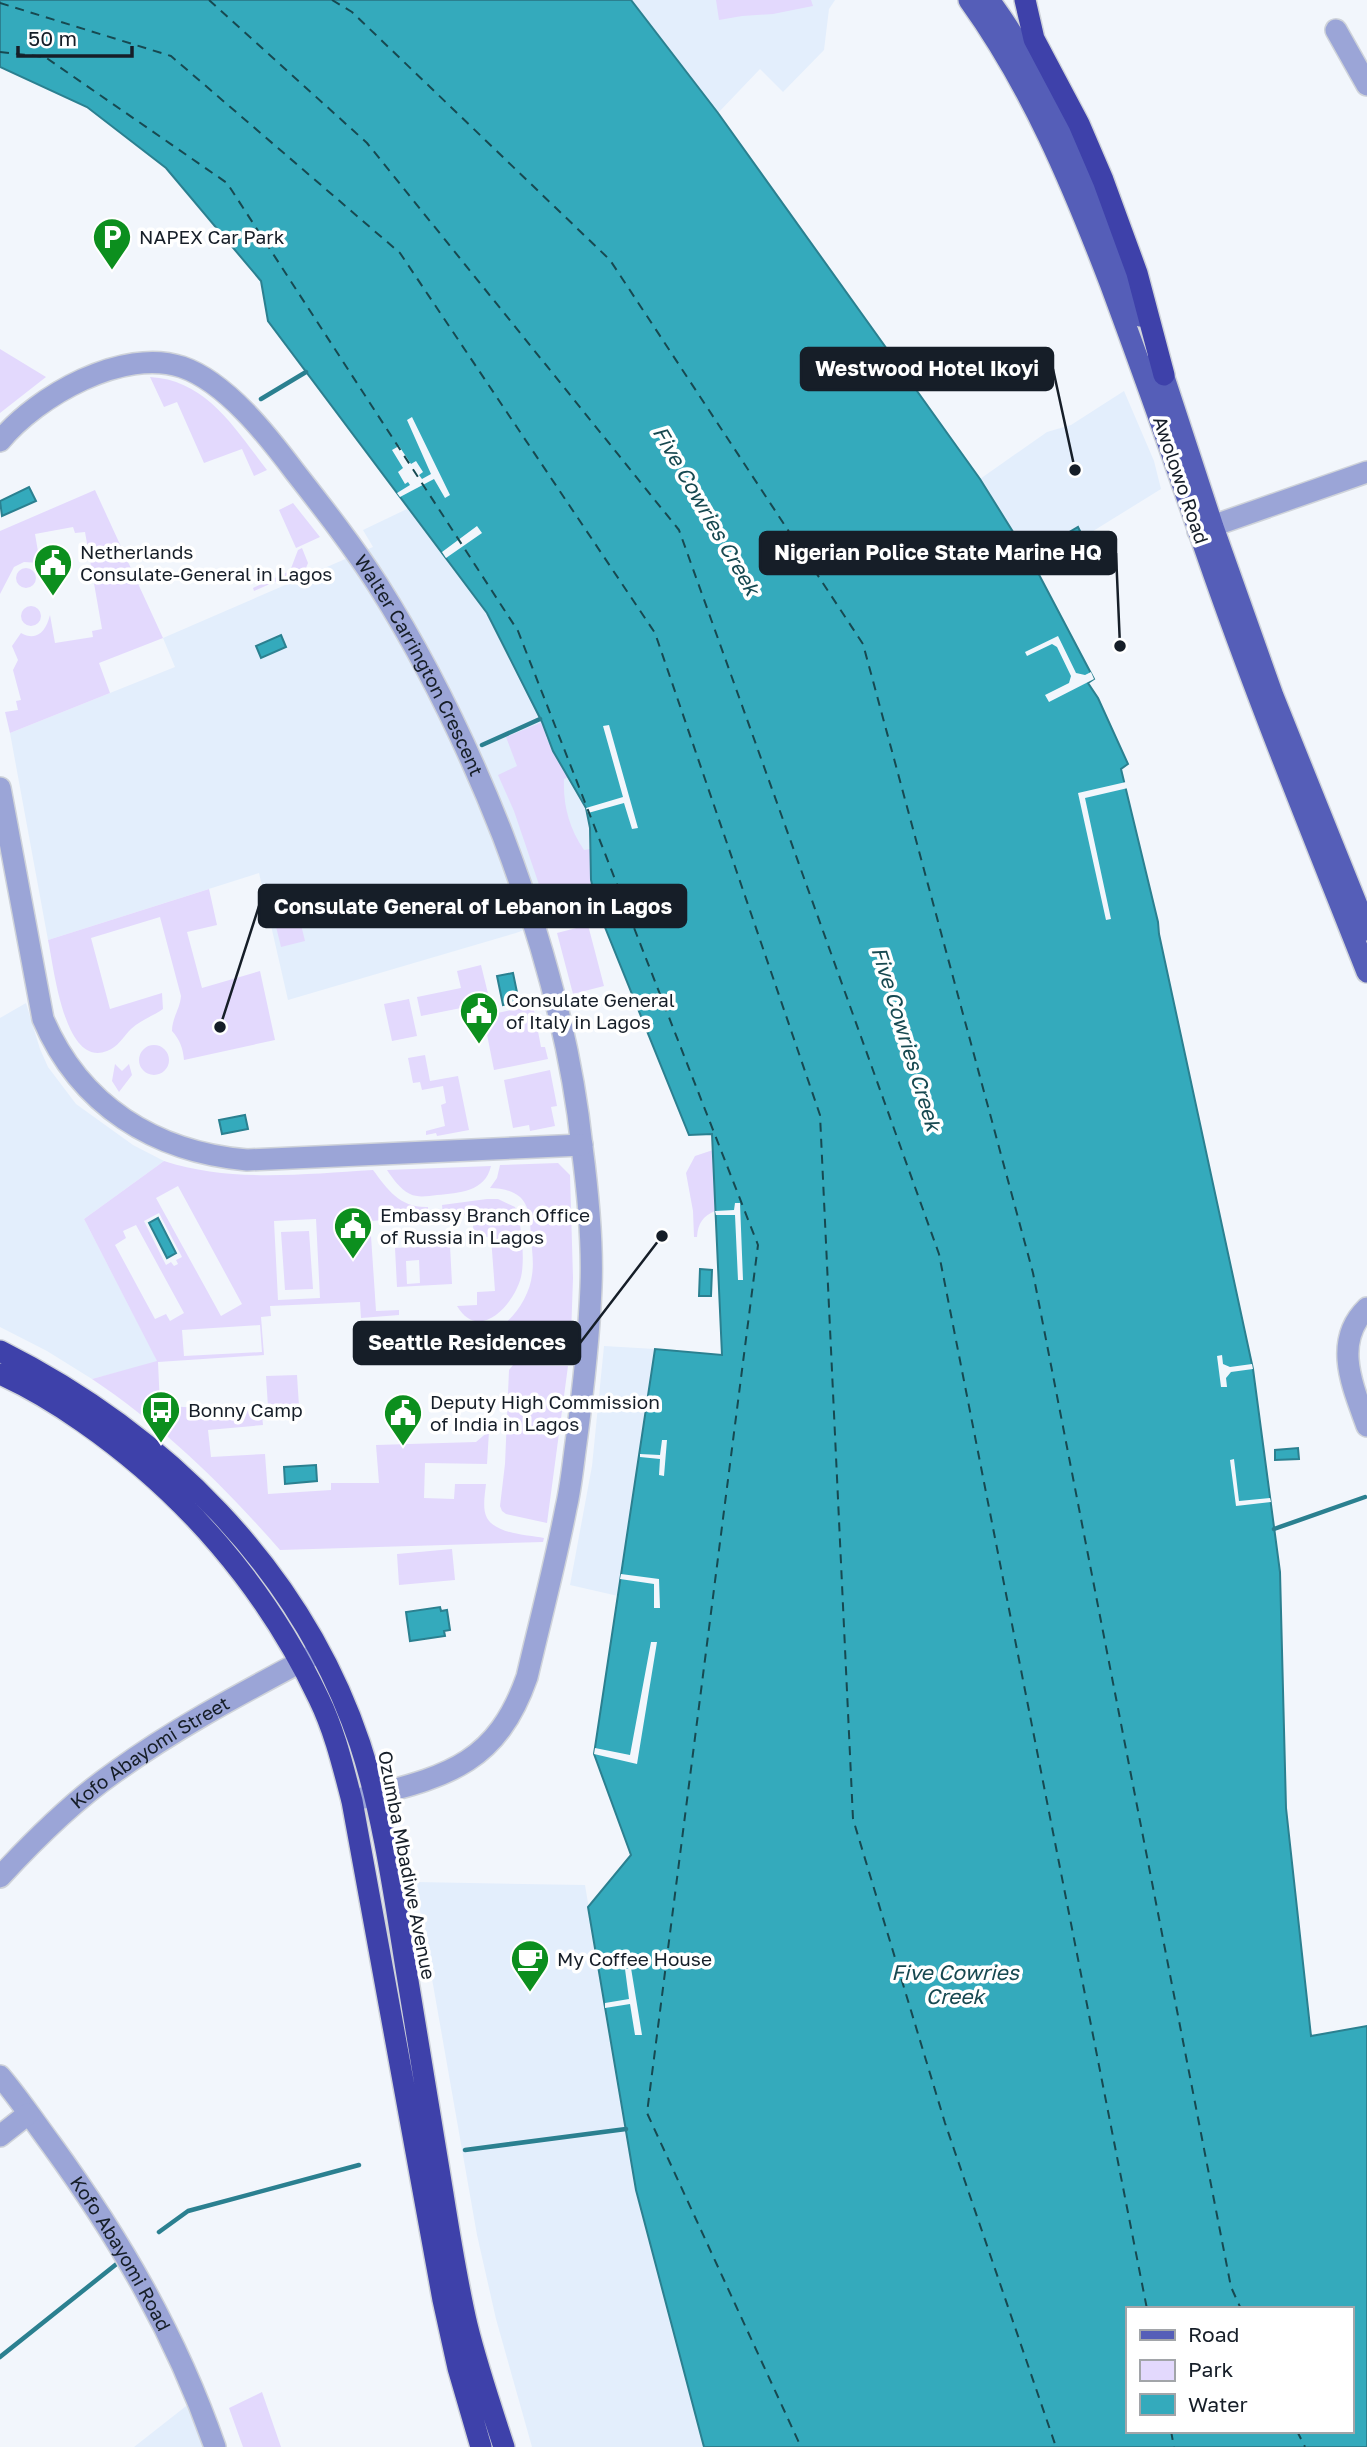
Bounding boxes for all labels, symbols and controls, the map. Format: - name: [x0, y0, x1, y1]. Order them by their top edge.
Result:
- scale bar: [18, 14, 131, 58]
- text: 50 m: [28, 25, 77, 51]
- parking icon: NAPEX Car Park: [91, 216, 133, 271]
- place label: NAPEX Car Park: [139, 225, 285, 248]
- callout: Westwood Hotel Ikoyi: [801, 348, 1053, 390]
- text: Westwood Hotel Ikoyi: [815, 355, 1039, 381]
- street label: Awolowo Road: [1149, 413, 1214, 547]
- water label: Five Cowries Creek: [648, 421, 767, 602]
- callout: Nigerian Police State Marine HQ: [760, 532, 1116, 574]
- text: Nigerian Police State Marine HQ: [774, 539, 1102, 565]
- place label: Netherlands Consulate-General in Lagos: [80, 540, 332, 585]
- public building icon: Netherlands Consulate-General in Lagos: [32, 542, 74, 597]
- street label: Walter Carrington Crescent: [350, 550, 489, 779]
- callout: Consulate General of Lebanon in Lagos: [259, 885, 686, 927]
- text: Consulate General of Lebanon in Lagos: [274, 893, 672, 919]
- water label: Five Cowries Creek: [867, 943, 948, 1136]
- place label: Consulate General of Italy in Lagos: [506, 988, 675, 1033]
- public building icon: Consulate General of Italy in Lagos: [458, 990, 500, 1045]
- place label: Embassy Branch Office of Russia in Lagos: [380, 1203, 590, 1248]
- public building icon: Embassy Branch Office of Russia in Lagos: [332, 1205, 374, 1260]
- callout: Seattle Residences: [354, 1322, 580, 1364]
- text: Seattle Residences: [368, 1329, 566, 1355]
- bus stop icon: Bonny Camp: [140, 1389, 182, 1444]
- place label: Deputy High Commission of India in Lagos: [430, 1390, 660, 1435]
- public building icon: Deputy High Commission of India in Lagos: [382, 1392, 424, 1447]
- place label: Bonny Camp: [188, 1398, 303, 1421]
- street label: Kofo Abayomi Street: [65, 1691, 233, 1813]
- street label: Ozumba Mbadiwe Avenue: [374, 1749, 441, 1981]
- cafe icon: My Coffee House: [509, 1938, 551, 1993]
- place label: My Coffee House: [557, 1947, 712, 1970]
- water label: Five Cowries Creek: [891, 1959, 1020, 2009]
- street label: Kofo Abayomi Road: [66, 2171, 176, 2335]
- legend: [1126, 2307, 1353, 2433]
- text: Road: [1188, 2321, 1239, 2347]
- text: Park: [1188, 2356, 1234, 2382]
- text: Water: [1188, 2391, 1248, 2417]

